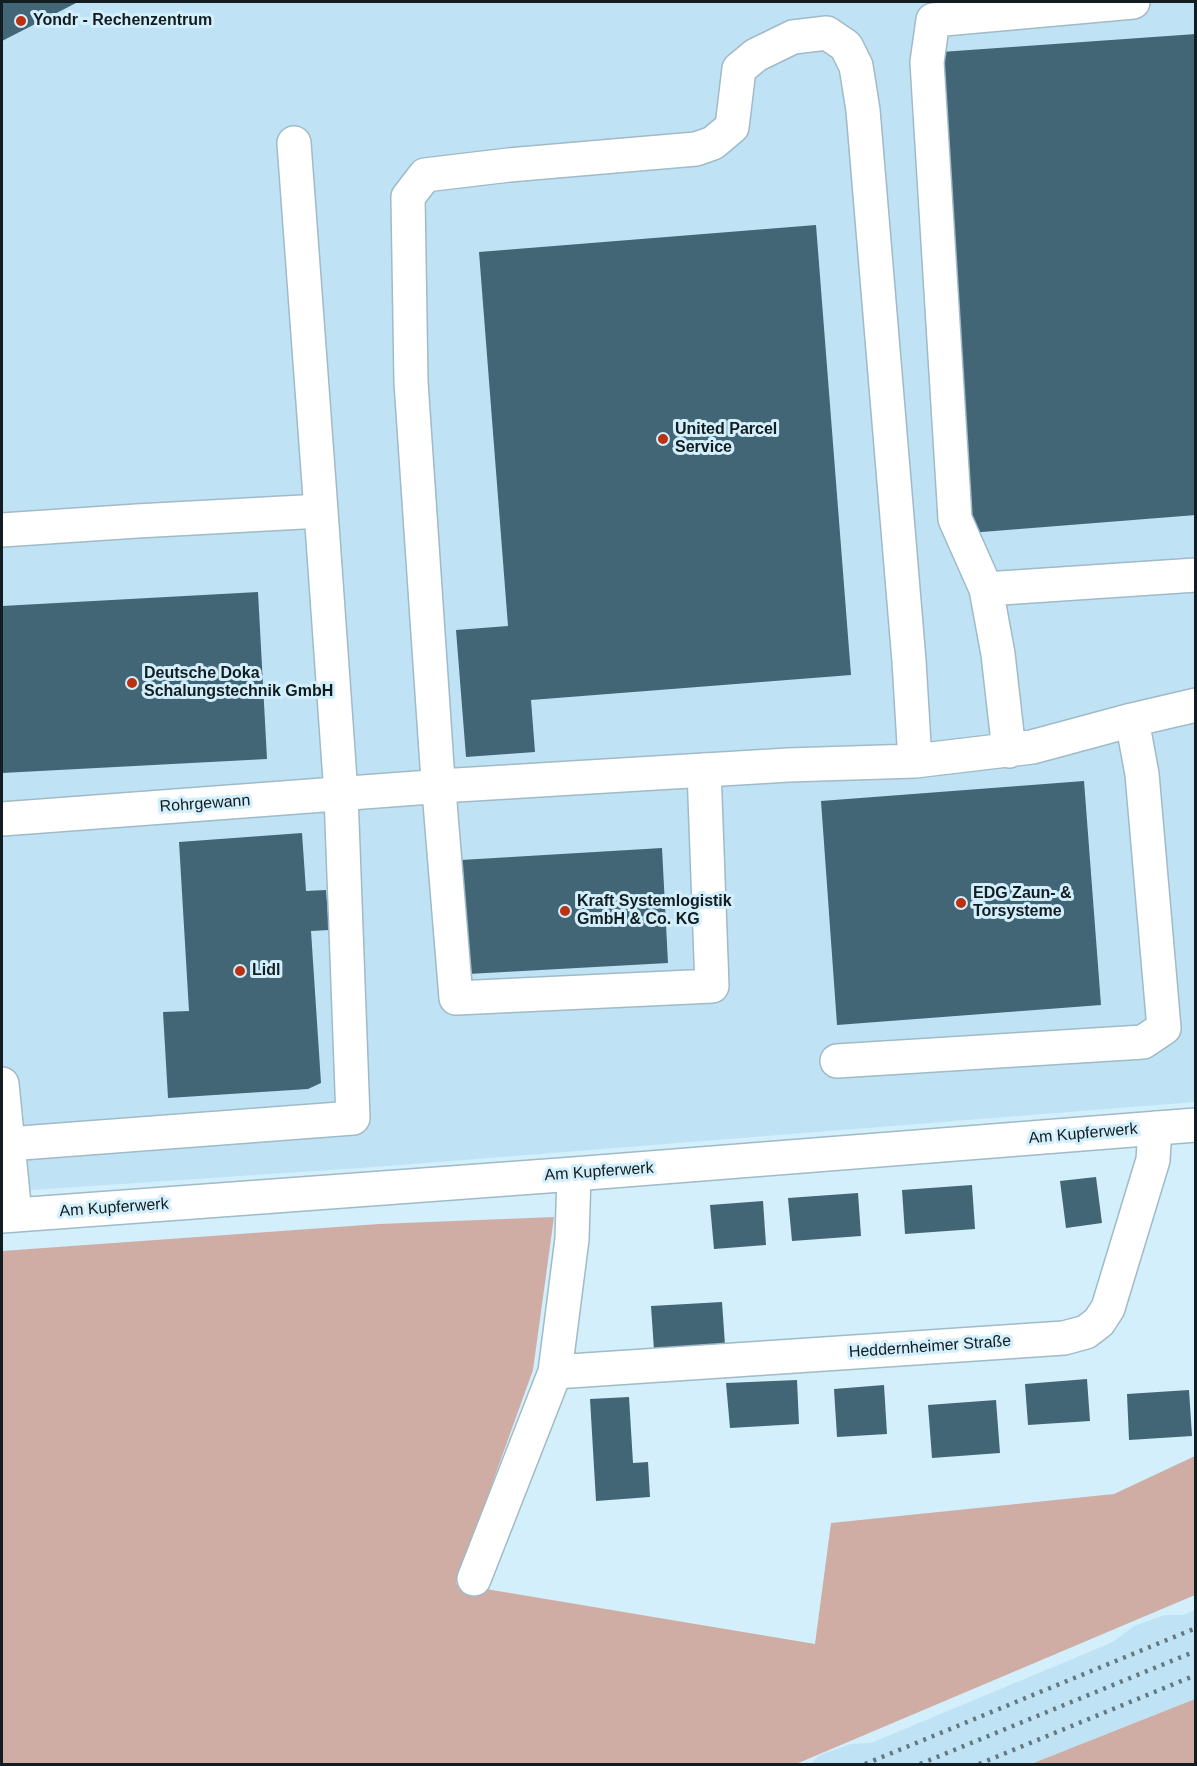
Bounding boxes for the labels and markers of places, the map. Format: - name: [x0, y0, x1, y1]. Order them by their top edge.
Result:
- place label: Yondr - Rechenzentrum: [33, 11, 212, 31]
- marker: Yondr - Rechenzentrum: [14, 14, 28, 28]
- place label: United Parcel Service: [675, 420, 777, 458]
- marker: United Parcel Service: [656, 432, 670, 446]
- place label: Deutsche Doka Schalungstechnik GmbH: [144, 664, 333, 702]
- marker: Deutsche Doka Schalungstechnik GmbH: [125, 676, 139, 690]
- place label: EDG Zaun- & Torsysteme: [973, 884, 1072, 922]
- place label: Kraft Systemlogistik GmbH & Co. KG: [577, 892, 732, 930]
- marker: EDG Zaun- & Torsysteme: [954, 896, 968, 910]
- marker: Kraft Systemlogistik GmbH & Co. KG: [558, 904, 572, 918]
- place label: Lidl: [252, 961, 280, 981]
- marker: Lidl: [233, 964, 247, 978]

